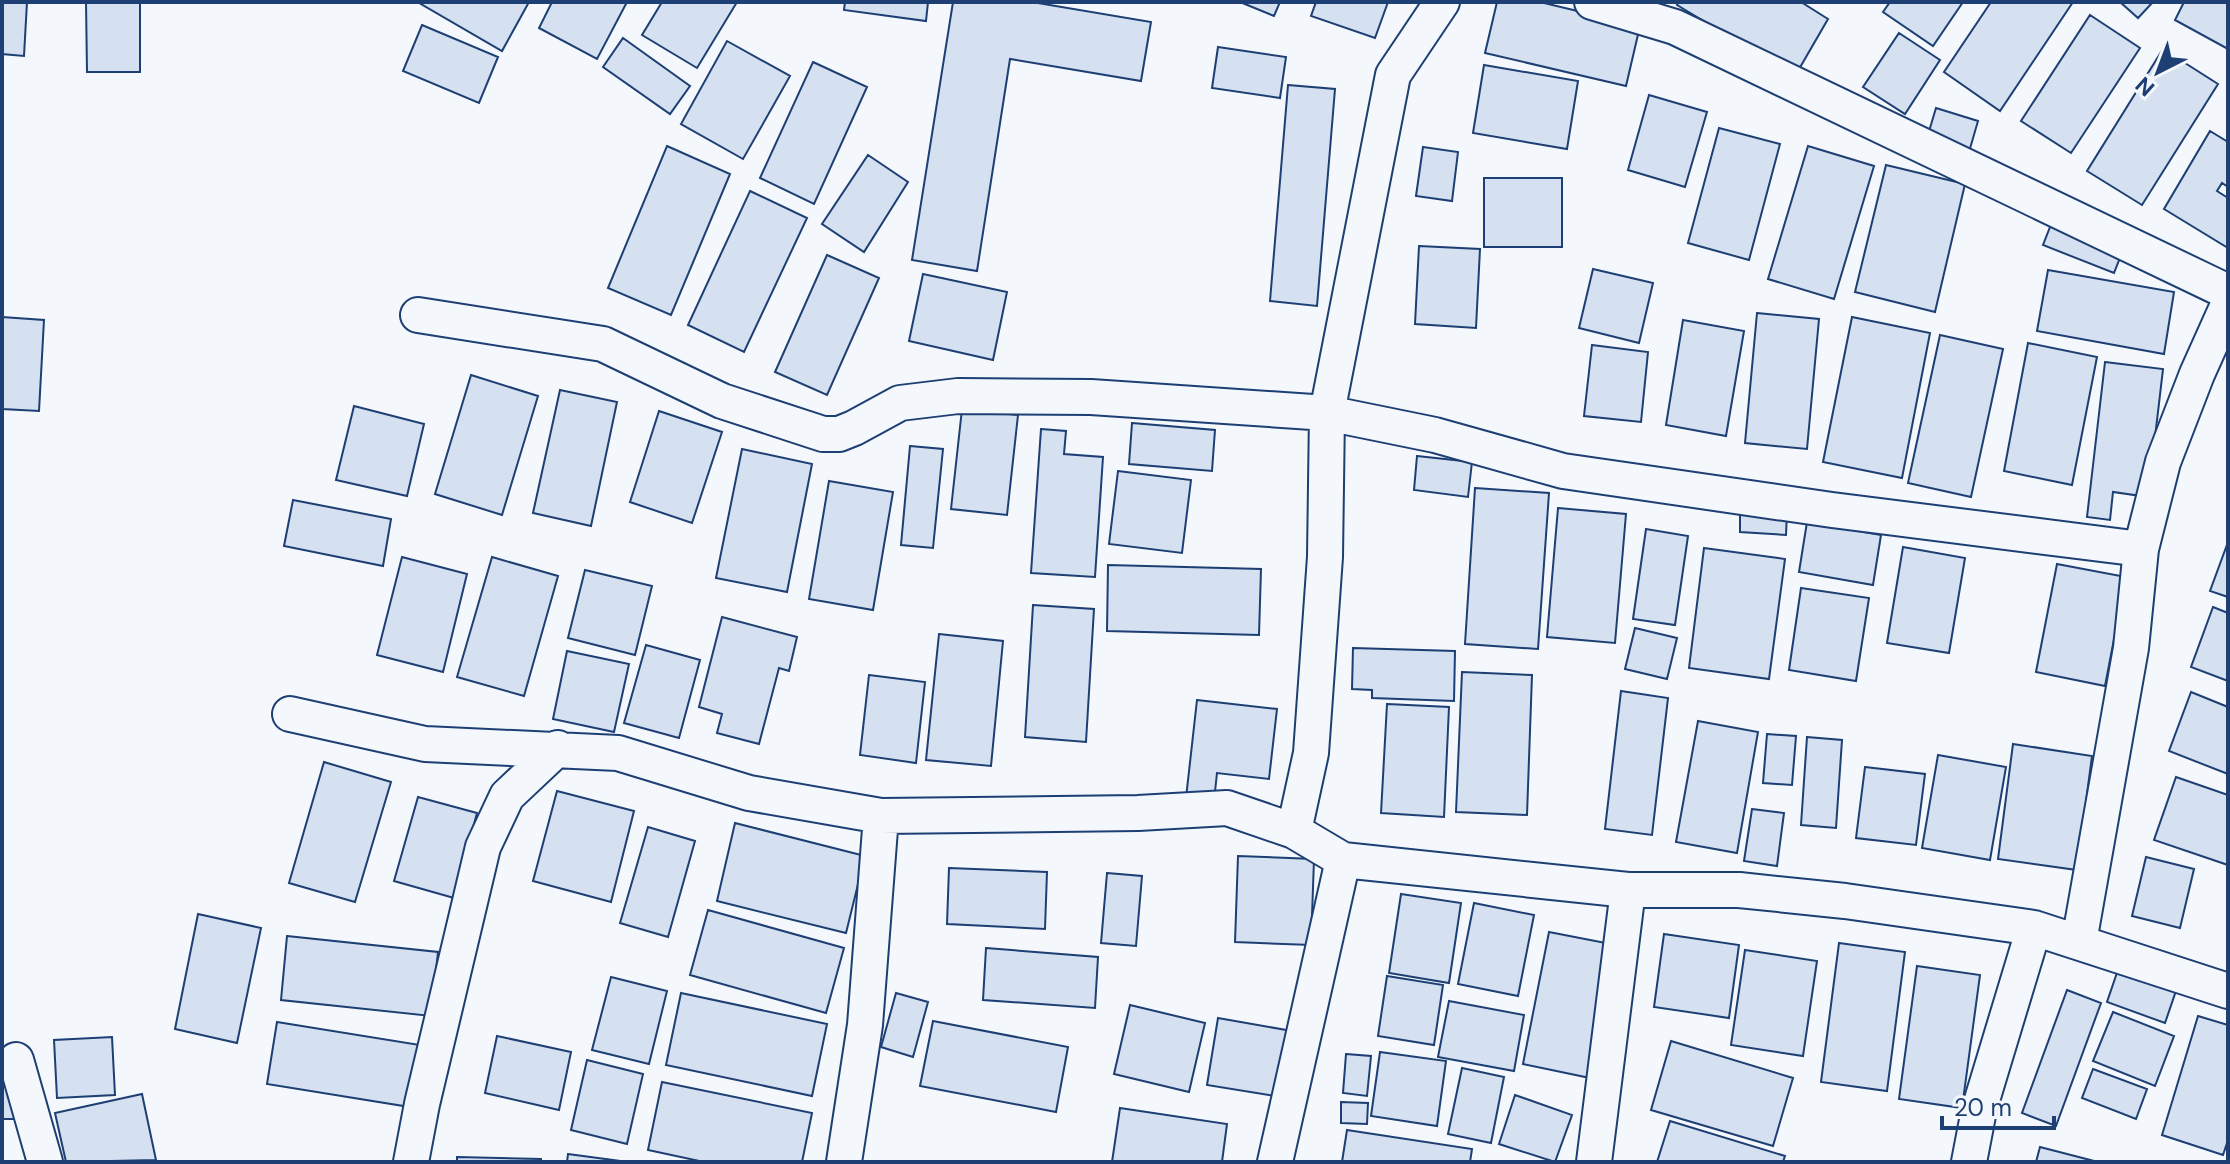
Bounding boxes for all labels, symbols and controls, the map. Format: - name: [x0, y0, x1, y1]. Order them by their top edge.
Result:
- north arrow: [2118, 32, 2198, 112]
- text: N: [2129, 70, 2161, 103]
- scale bar: [1942, 1080, 2054, 1130]
- text: 20 m: [1954, 1092, 2012, 1123]

